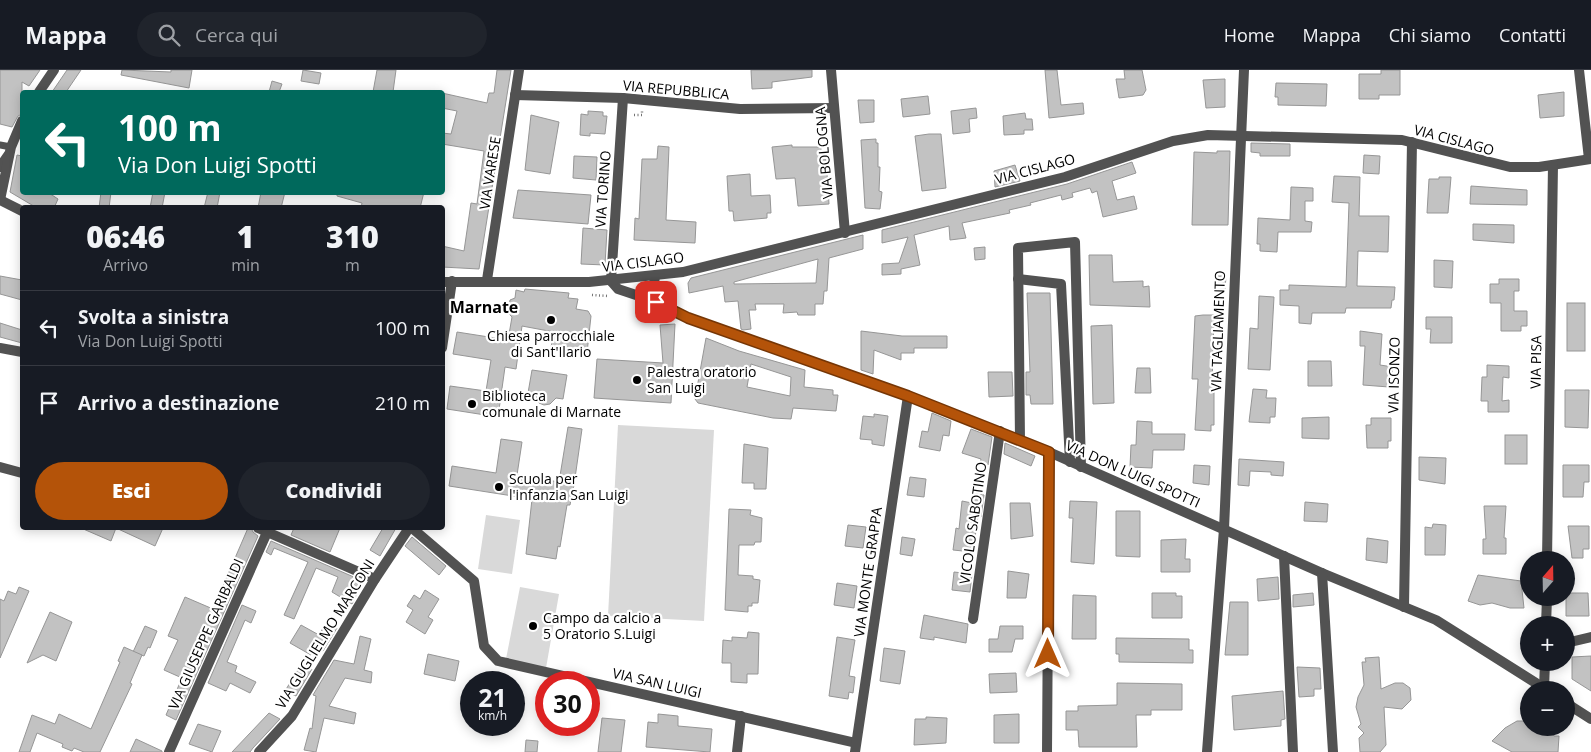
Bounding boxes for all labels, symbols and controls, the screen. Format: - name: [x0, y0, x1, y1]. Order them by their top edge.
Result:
- search box: [137, 12, 487, 57]
- text: Mappa: [25, 18, 107, 51]
- icon: search: [155, 21, 183, 49]
- text: Cerca qui: [195, 22, 278, 48]
- text: Home: [1224, 23, 1275, 47]
- text: Mappa: [1303, 23, 1361, 47]
- text: Chi siamo: [1389, 23, 1471, 47]
- text: Contatti: [1499, 23, 1566, 47]
- street label: VIA REPUBBLICA: [622, 75, 730, 104]
- text: 100 m: [118, 104, 222, 151]
- street label: VIA BOLOGNA: [810, 106, 837, 200]
- icon: left: [35, 110, 100, 175]
- street label: VIA CISLAGO: [1412, 120, 1496, 159]
- street label: VIA VARESE: [474, 135, 505, 211]
- text: Via Don Luigi Spotti: [118, 149, 317, 179]
- street label: VIA CISLAGO: [993, 149, 1077, 188]
- street label: VIA TORINO: [590, 150, 615, 228]
- text: 06:46: [86, 216, 165, 257]
- text: 1: [237, 216, 254, 257]
- text: 310: [326, 216, 379, 257]
- street label: VIA CISLAGO: [601, 247, 685, 276]
- text: Arrivo: [103, 254, 148, 276]
- text: min: [231, 254, 260, 276]
- text: m: [345, 254, 360, 276]
- street label: VIA TAGLIAMENTO: [1206, 270, 1229, 392]
- pin: [635, 281, 677, 323]
- icon: arrive: [642, 288, 670, 316]
- district label: Marnate: [450, 296, 518, 318]
- text: Svolta a sinistra: [78, 304, 229, 330]
- icon: left: [35, 314, 63, 342]
- marker: Chiesa parrocchiale di Sant'Ilario: [545, 314, 557, 326]
- text: 100 m: [375, 315, 430, 341]
- place label: Chiesa parrocchiale di Sant'Ilario: [487, 326, 615, 361]
- text: Via Don Luigi Spotti: [78, 330, 223, 352]
- street label: VIA PISA: [1526, 335, 1545, 389]
- street label: VIA ISONZO: [1383, 336, 1404, 413]
- place label: Palestra oratorio San Luigi: [647, 362, 756, 397]
- marker: Palestra oratorio San Luigi: [631, 374, 643, 386]
- place label: Biblioteca comunale di Marnate: [482, 386, 621, 421]
- icon: arrive: [35, 389, 63, 417]
- text: Arrivo a destinazione: [78, 390, 279, 416]
- text: 210 m: [375, 390, 430, 416]
- marker: Biblioteca comunale di Marnate: [466, 398, 478, 410]
- street label: VIA DON LUIGI SPOTTI: [1063, 435, 1204, 512]
- street label: VICOLO SABOTINO: [955, 460, 991, 585]
- button: Esci: [35, 462, 228, 520]
- button: Condividi: [238, 462, 430, 520]
- place label: Scuola per l'infanzia San Luigi: [509, 469, 629, 504]
- marker: Scuola per l'infanzia San Luigi: [493, 481, 505, 493]
- street label: VIA MONTE GRAPPA: [849, 505, 886, 638]
- north arrow: [1520, 551, 1575, 606]
- map controls: [1520, 551, 1575, 736]
- street label: VIA GIUSEPPE GARIBALDI: [164, 555, 247, 712]
- street label: VIA GUGLIELMO MARCONI: [271, 555, 378, 712]
- place label: Campo da calcio a 5 Oratorio S.Luigi: [543, 608, 661, 643]
- button: +: [1520, 616, 1575, 671]
- marker: Campo da calcio a 5 Oratorio S.Luigi: [527, 620, 539, 632]
- position arrow: [1021, 627, 1073, 679]
- street label: VIA SAN LUIGI: [611, 663, 704, 702]
- speed limit sign: 30: [535, 671, 600, 736]
- text: 21: [478, 680, 507, 714]
- button: −: [1520, 681, 1575, 736]
- text: km/h: [478, 707, 507, 724]

